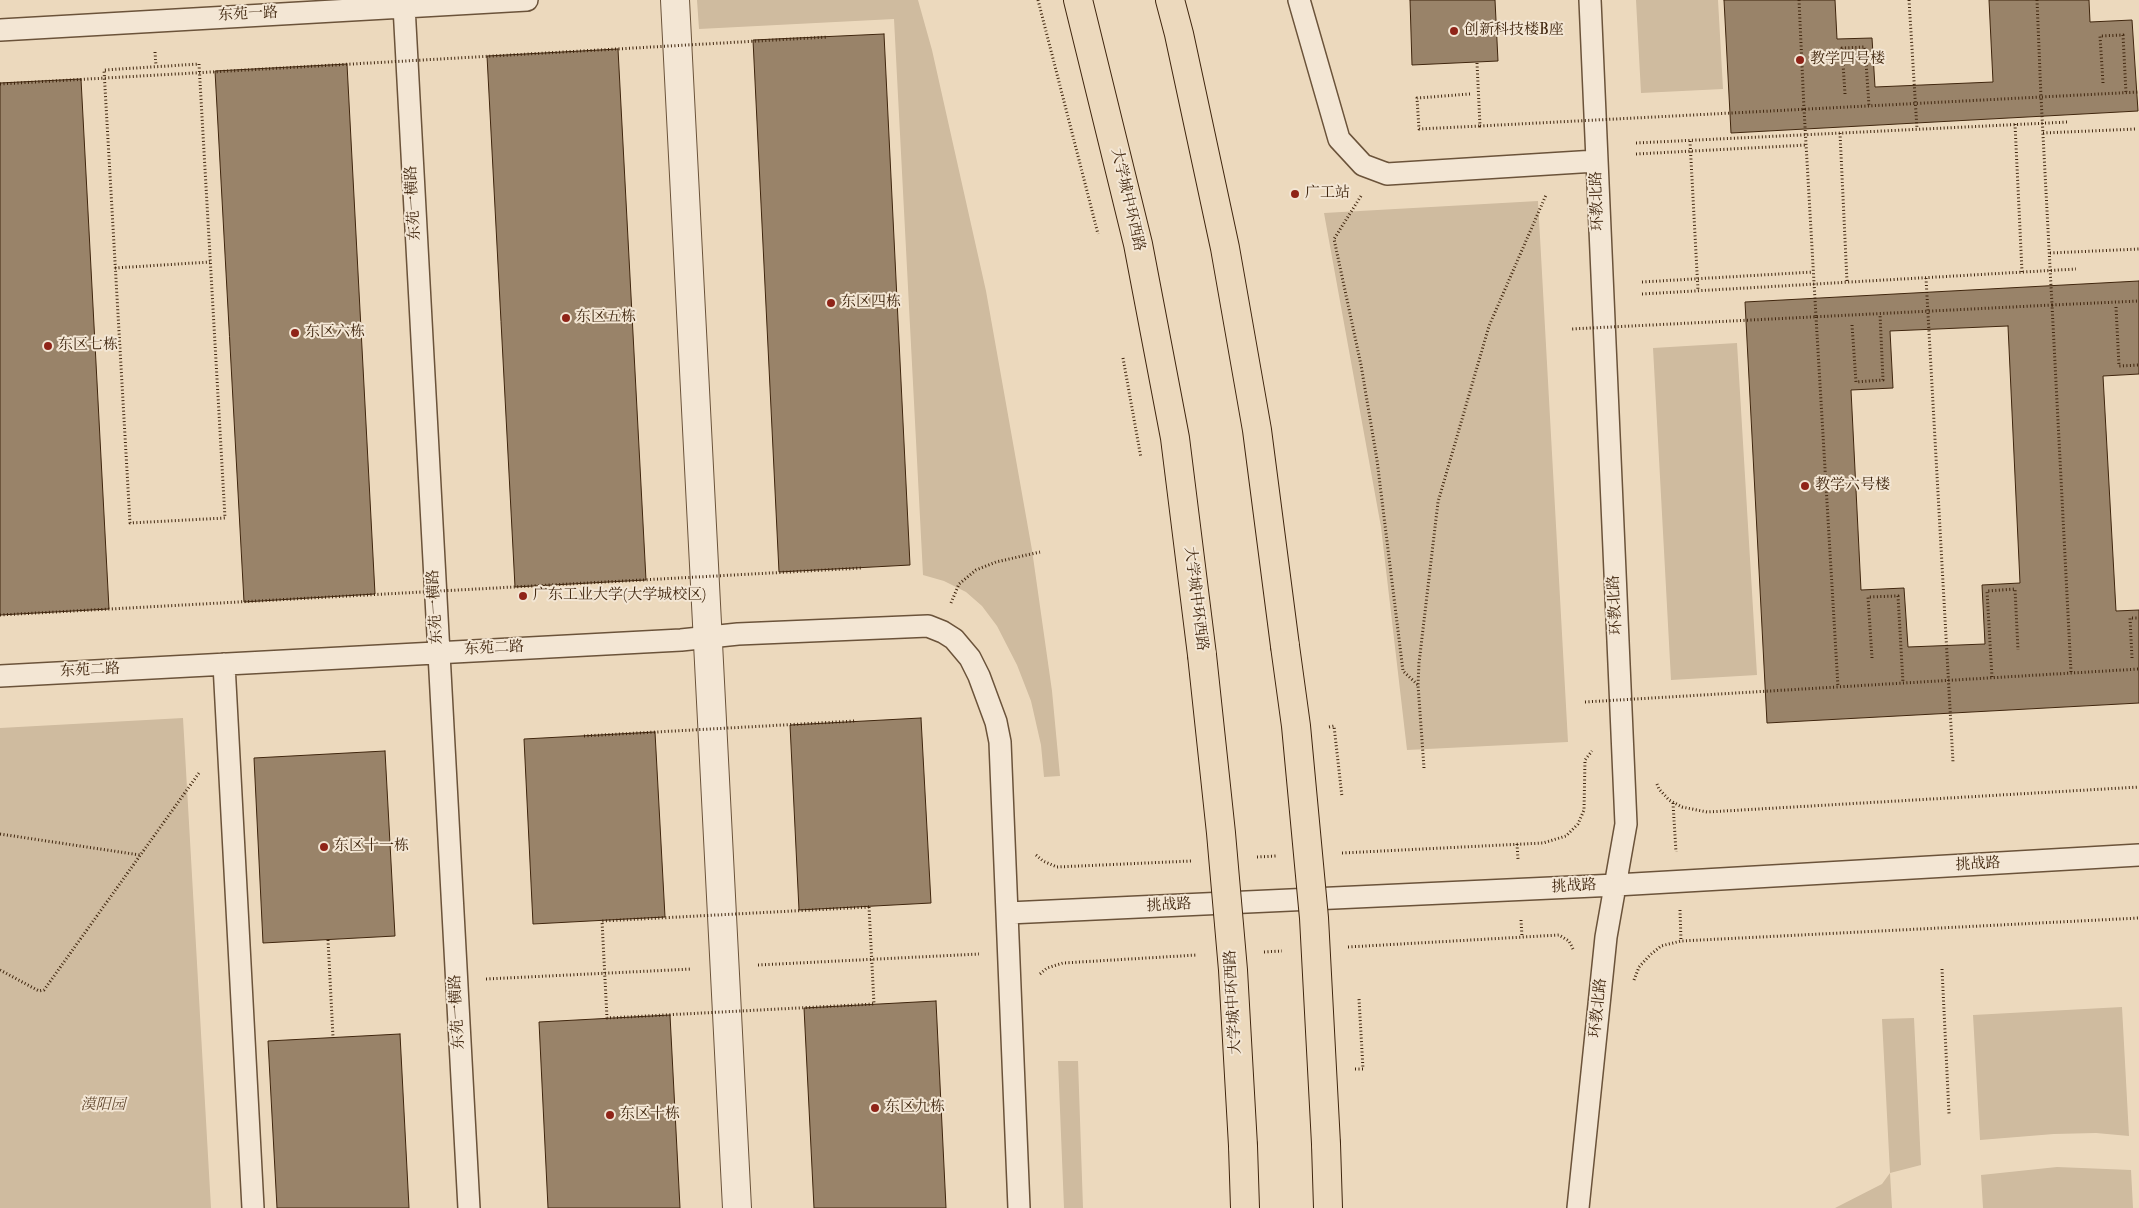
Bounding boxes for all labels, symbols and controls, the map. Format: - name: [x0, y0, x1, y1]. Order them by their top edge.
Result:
- street label: 东苑一路: [218, 4, 278, 26]
- place label: 创新科技楼B座: [1464, 22, 1564, 40]
- marker: 创新科技楼B座: [1448, 25, 1460, 37]
- place label: 教学四号楼: [1810, 51, 1885, 69]
- marker: 教学四号楼: [1794, 54, 1806, 66]
- street label: 大学城中环西路: [1106, 147, 1148, 253]
- street label: 东苑一横路: [403, 165, 425, 241]
- street label: 环教北路: [1588, 171, 1608, 231]
- place label: 广工站: [1305, 185, 1350, 203]
- marker: 广工站: [1289, 188, 1301, 200]
- place label: 东区四栋: [841, 294, 901, 312]
- marker: 东区四栋: [825, 297, 837, 309]
- place label: 东区五栋: [576, 309, 636, 327]
- marker: 东区五栋: [560, 312, 572, 324]
- place label: 东区六栋: [305, 324, 365, 342]
- marker: 东区六栋: [289, 327, 301, 339]
- place label: 东区七栋: [58, 337, 118, 355]
- marker: 东区七栋: [42, 340, 54, 352]
- place label: 教学六号楼: [1815, 477, 1890, 495]
- marker: 教学六号楼: [1799, 480, 1811, 492]
- street label: 大学城中环西路: [1180, 546, 1210, 652]
- street label: 东苑一横路: [425, 569, 447, 645]
- street label: 环教北路: [1605, 575, 1627, 635]
- place label: 广东工业大学(大学城校区): [533, 587, 706, 605]
- marker: 广东工业大学(大学城校区): [517, 590, 529, 602]
- street label: 东苑二路: [464, 638, 524, 660]
- street label: 东苑二路: [60, 660, 120, 682]
- place label: 东区十一栋: [334, 838, 409, 856]
- marker: 东区十一栋: [318, 841, 330, 853]
- street label: 挑战路: [1955, 855, 2001, 875]
- street label: 挑战路: [1551, 877, 1597, 897]
- street label: 挑战路: [1146, 896, 1192, 916]
- street label: 大学城中环西路: [1222, 949, 1246, 1055]
- street label: 东苑一横路: [447, 974, 469, 1050]
- street label: 环教北路: [1587, 977, 1611, 1039]
- park label: 漠阳园: [81, 1097, 125, 1115]
- place label: 东区九栋: [885, 1099, 945, 1117]
- marker: 东区九栋: [869, 1102, 881, 1114]
- place label: 东区十栋: [620, 1106, 680, 1124]
- marker: 东区十栋: [604, 1109, 616, 1121]

